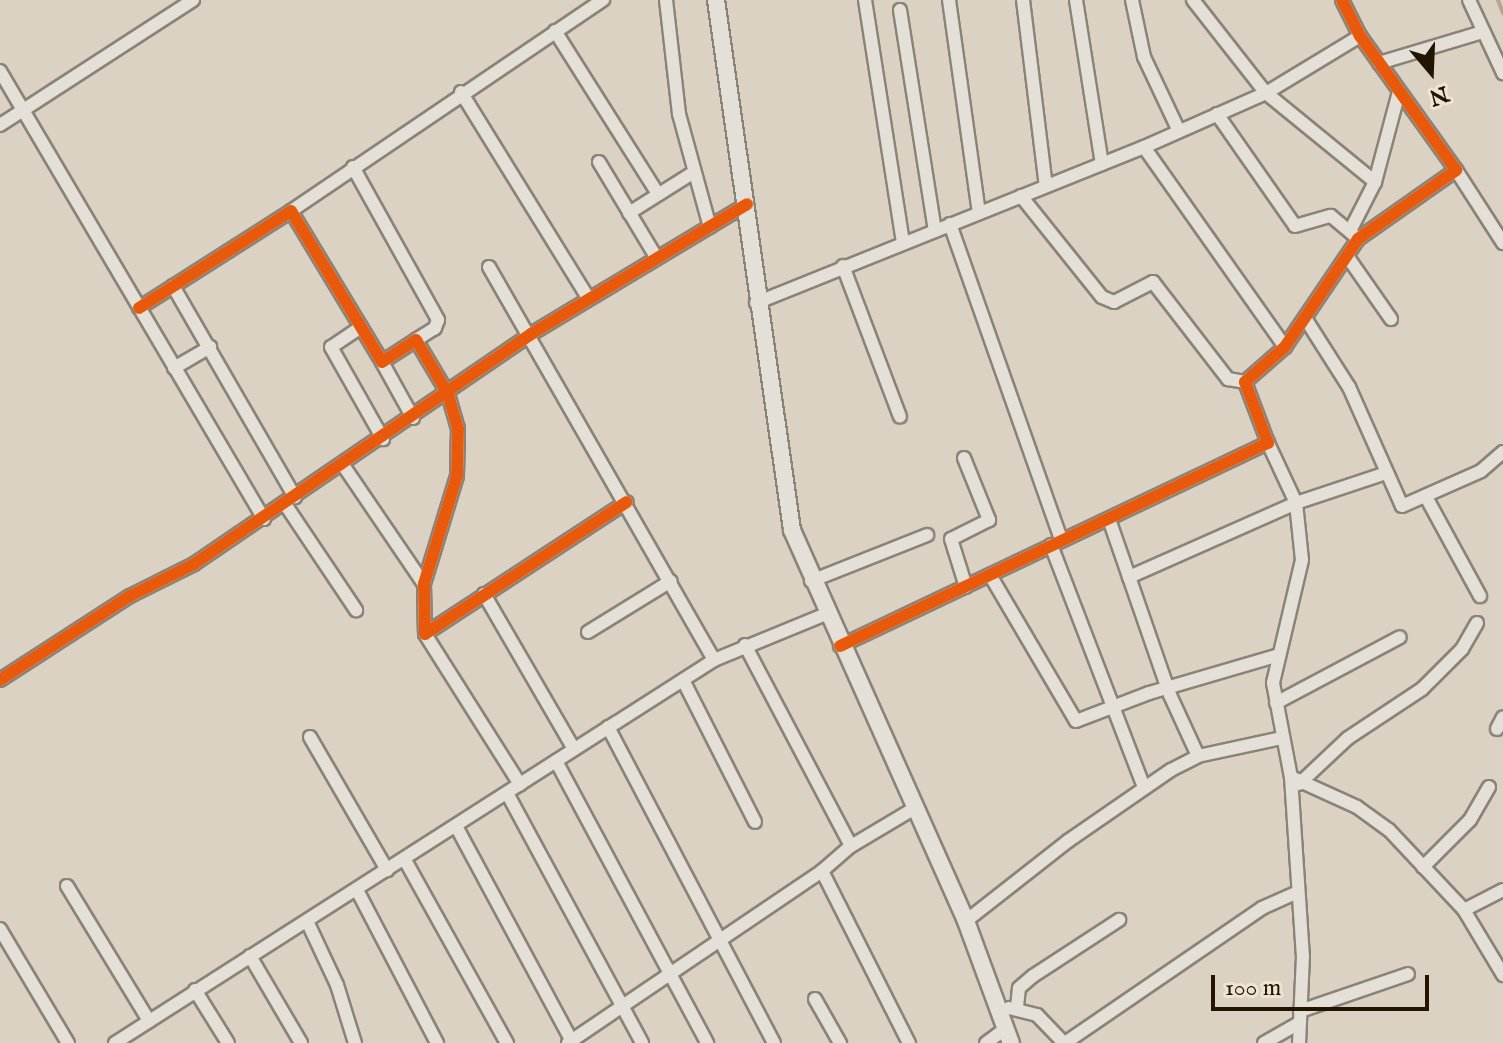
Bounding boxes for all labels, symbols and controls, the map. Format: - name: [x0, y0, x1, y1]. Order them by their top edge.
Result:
- north arrow: [1391, 32, 1471, 112]
- text: N: [1425, 78, 1452, 111]
- scale bar: [1215, 959, 1433, 1009]
- text: 100 m: [1225, 973, 1281, 1004]

